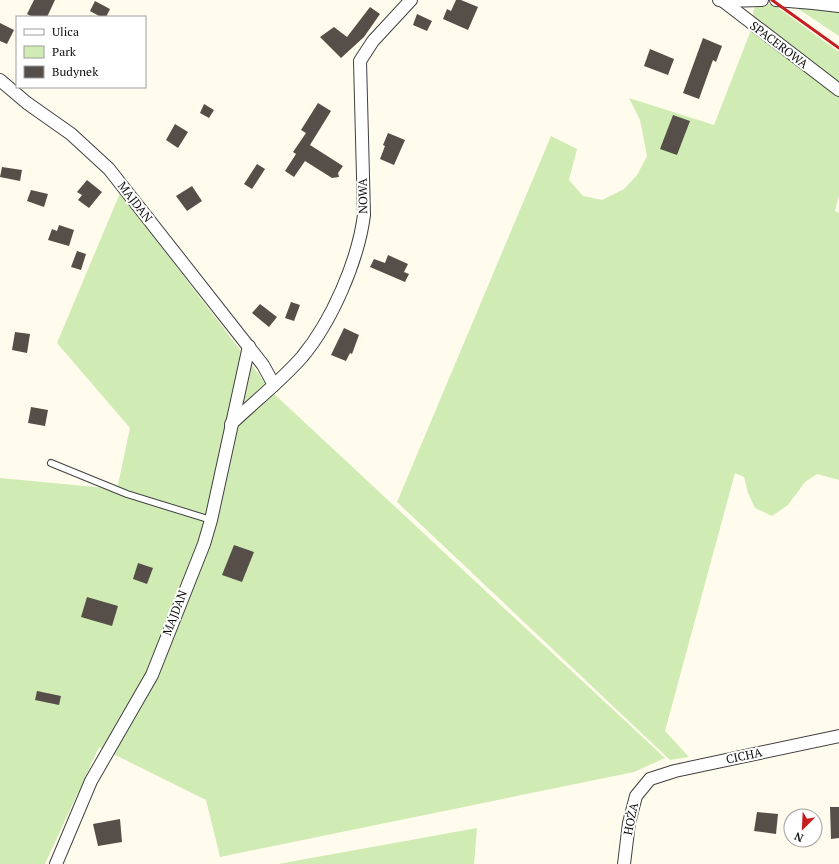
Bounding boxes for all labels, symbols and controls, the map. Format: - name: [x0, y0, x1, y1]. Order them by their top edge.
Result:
- legend: [16, 16, 146, 88]
- street label: SPACEROWA: [747, 18, 812, 72]
- text: Ulica: [52, 24, 79, 39]
- text: Park: [52, 44, 77, 59]
- text: Budynek: [52, 64, 99, 79]
- street label: NOWA: [355, 177, 370, 214]
- street label: MAJDAN: [115, 178, 156, 225]
- street label: MAJDAN: [159, 588, 190, 638]
- street label: CICHA: [724, 744, 764, 767]
- street label: HOŻA: [620, 801, 641, 836]
- north arrow: [783, 808, 823, 848]
- text: N: [792, 829, 806, 845]

